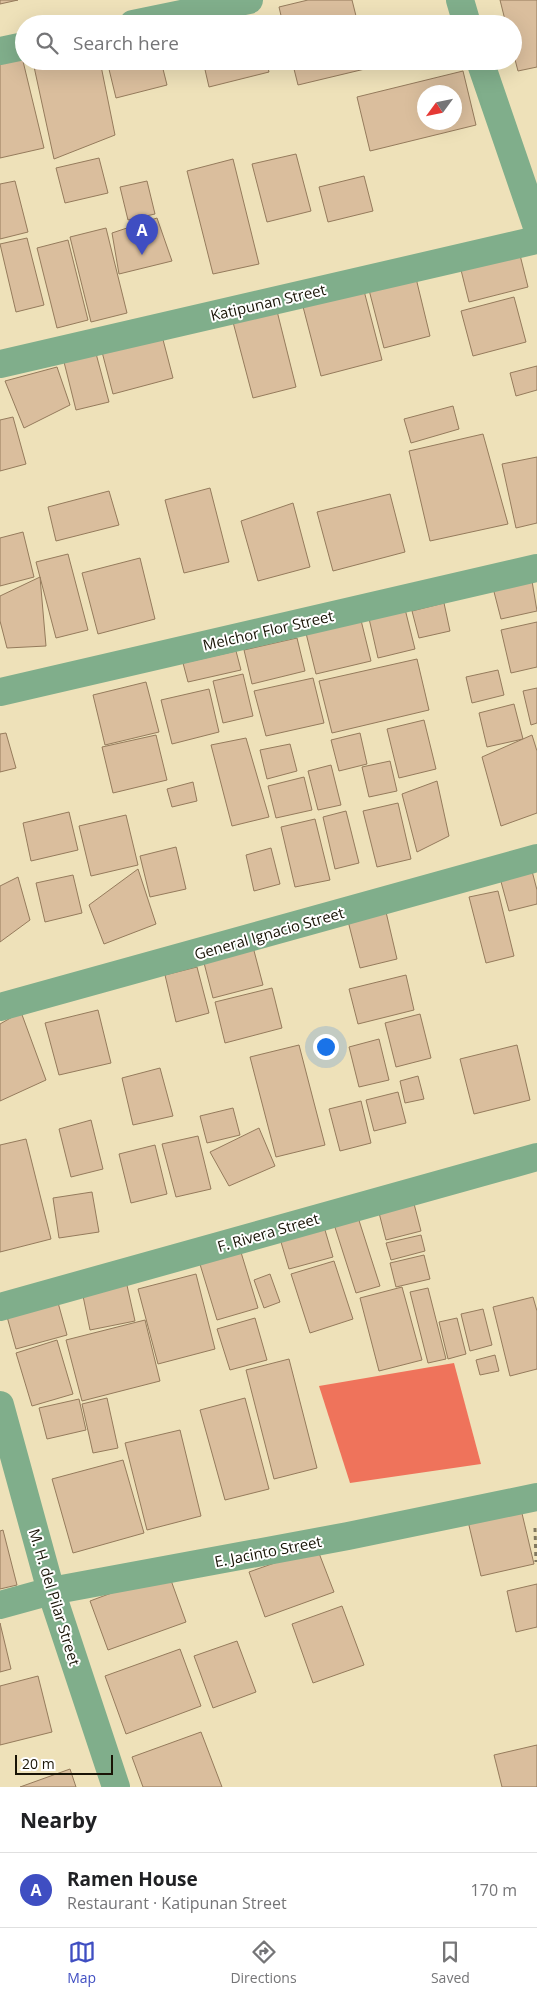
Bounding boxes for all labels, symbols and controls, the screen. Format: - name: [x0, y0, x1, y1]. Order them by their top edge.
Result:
- search box: [15, 15, 522, 70]
- icon: search: [33, 29, 61, 57]
- text: Search here: [73, 30, 179, 56]
- north arrow: [417, 85, 462, 130]
- pin: A: [126, 214, 158, 255]
- street label: Katipunan Street: [208, 279, 328, 325]
- street label: Melchor Flor Street: [201, 605, 335, 655]
- street label: General Ignacio Street: [192, 902, 346, 964]
- your location: [313, 1034, 339, 1060]
- street label: F. Rivera Street: [215, 1208, 321, 1256]
- street label: M. H. del Pilar Street: [25, 1526, 85, 1668]
- street label: E. Jacinto Street: [213, 1531, 323, 1571]
- scale bar: [15, 1752, 112, 1775]
- text: 20 m: [22, 1754, 55, 1773]
- text: Nearby: [20, 1806, 97, 1834]
- text: Ramen House: [67, 1866, 198, 1892]
- text: A: [30, 1879, 42, 1901]
- text: 170 m: [471, 1879, 517, 1901]
- text: Restaurant · Katipunan Street: [67, 1892, 287, 1914]
- tab: Map: [67, 1938, 96, 1987]
- tab: Directions: [230, 1938, 297, 1987]
- tab: Saved: [431, 1938, 470, 1987]

